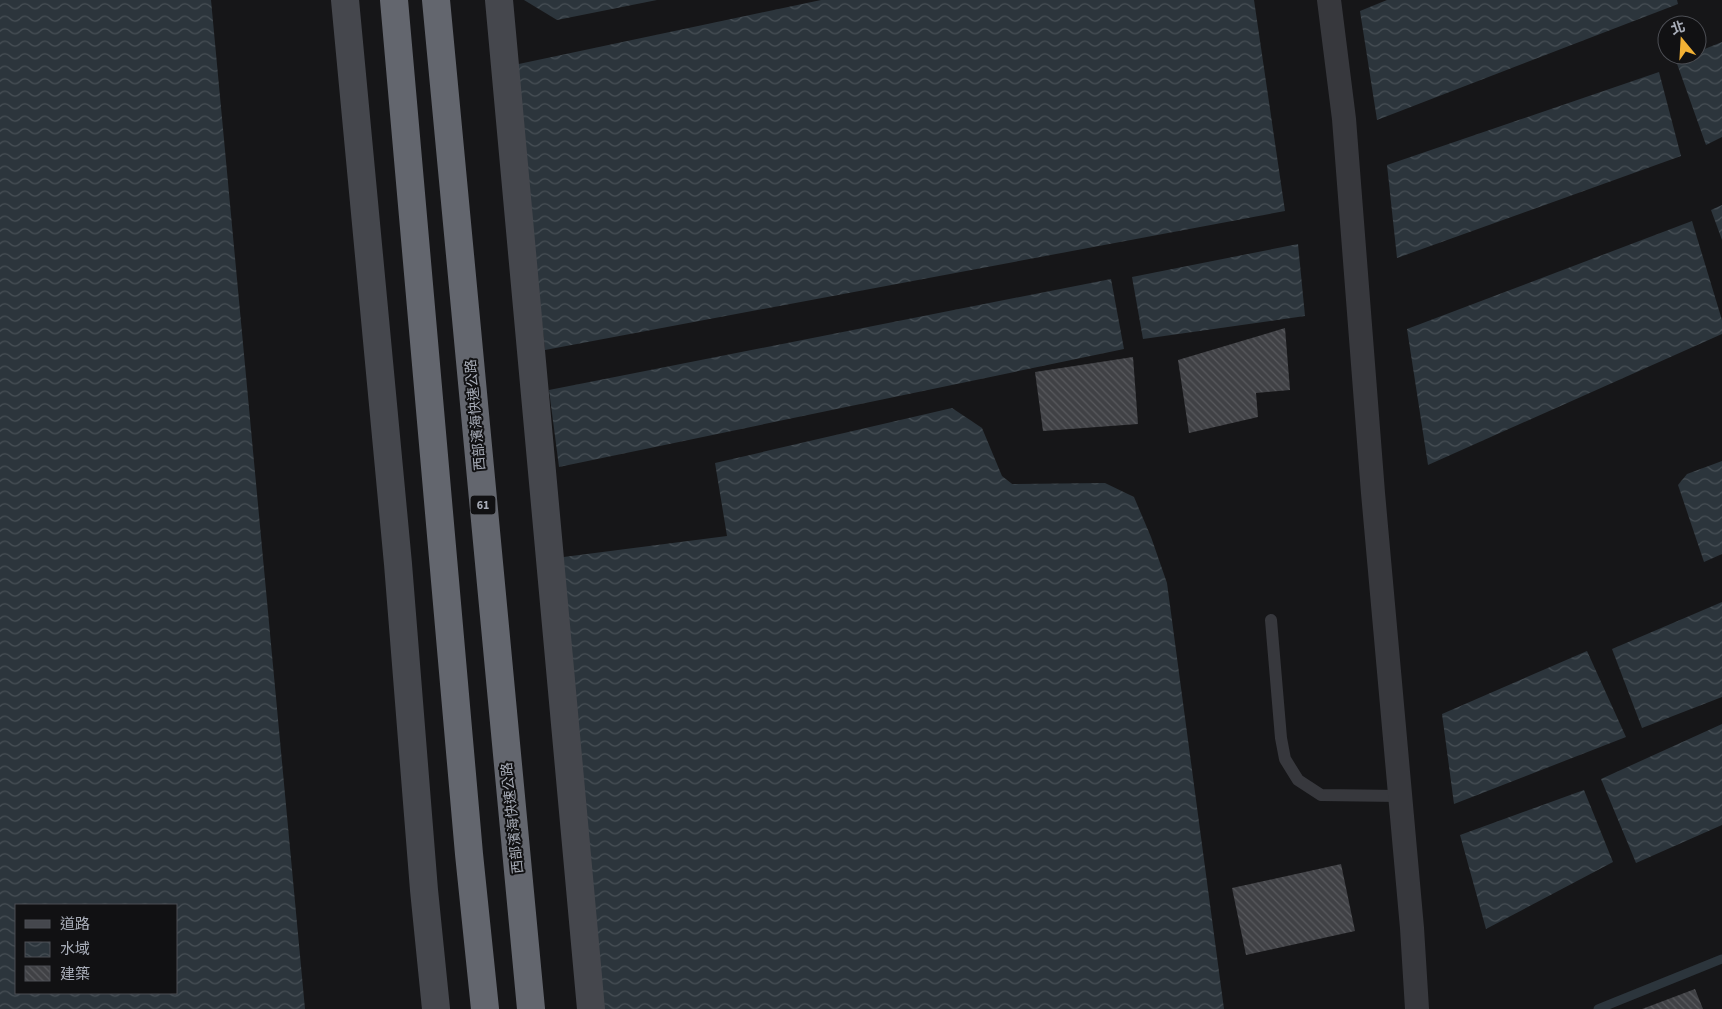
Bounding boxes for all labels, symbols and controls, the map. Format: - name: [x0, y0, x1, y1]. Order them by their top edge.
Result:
- north arrow: [1657, 15, 1707, 65]
- text: 北: [1669, 17, 1688, 40]
- street label: 西部濱海快速公路: [461, 358, 491, 472]
- road number: 61: [470, 496, 496, 514]
- street label: 西部濱海快速公路: [497, 761, 529, 875]
- legend: [15, 904, 178, 994]
- text: 道路: [60, 914, 90, 935]
- text: 水域: [60, 939, 90, 960]
- text: 建築: [60, 964, 90, 985]

